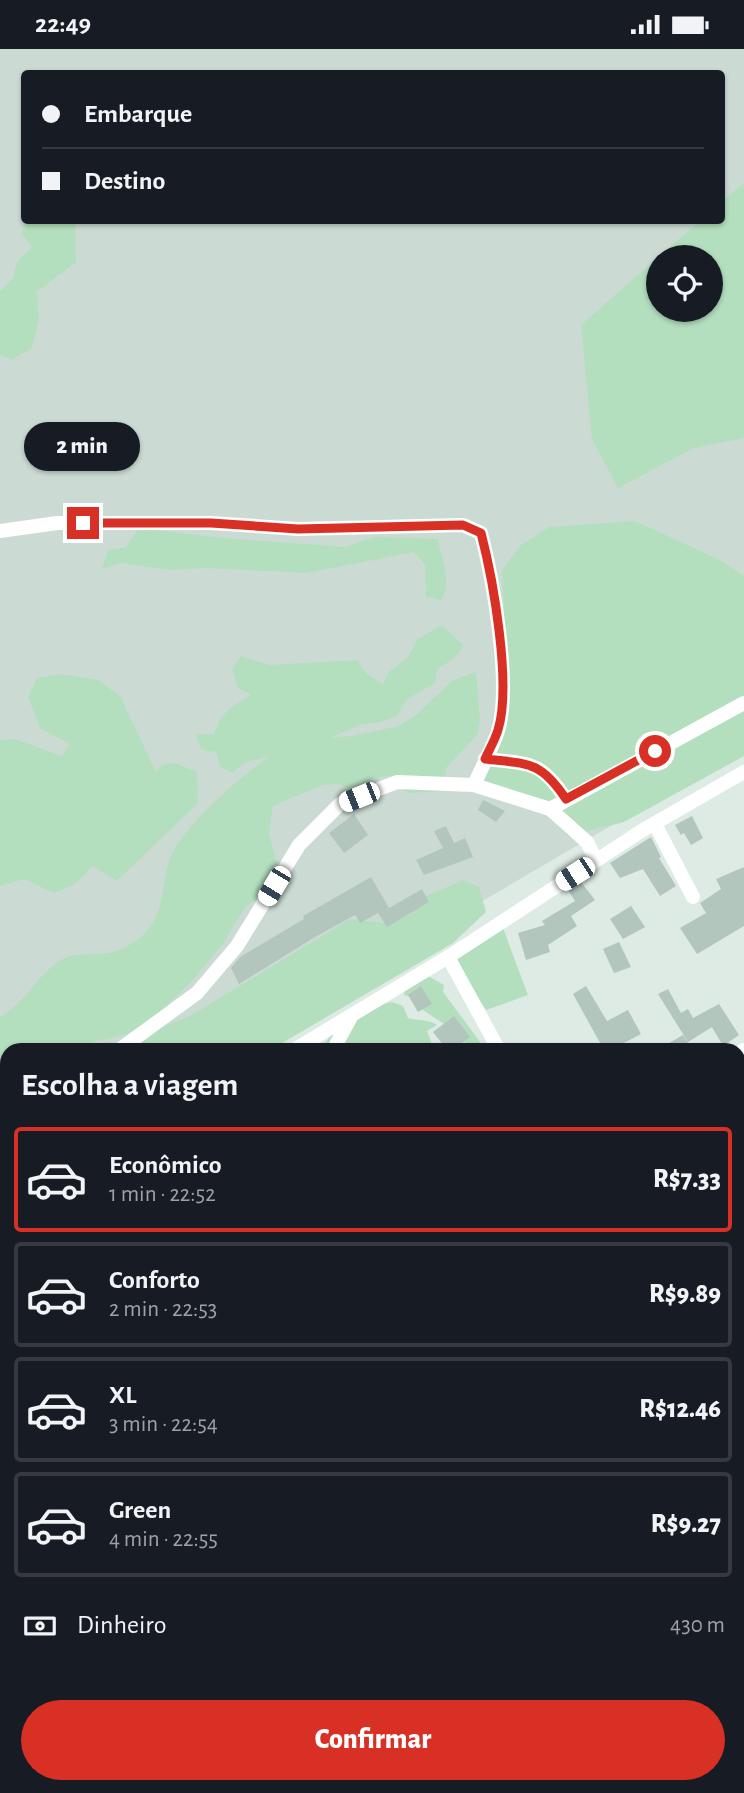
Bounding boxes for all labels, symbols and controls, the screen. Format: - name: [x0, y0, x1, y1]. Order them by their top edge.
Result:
- text: 22:49: [35, 11, 91, 37]
- text: Embarque: [84, 101, 192, 127]
- text: Destino: [84, 168, 165, 194]
- map controls: [646, 245, 723, 322]
- button: locate: [646, 245, 723, 322]
- callout: 2 min: [25, 421, 141, 470]
- text: 2 min: [56, 435, 108, 458]
- route end: [67, 507, 99, 539]
- route start: [639, 735, 671, 767]
- car: [336, 779, 383, 815]
- car: [552, 854, 599, 894]
- car: [255, 863, 294, 909]
- text: Escolha a viagem: [21, 1069, 238, 1101]
- icon: car: [25, 1148, 88, 1211]
- text: Econômico: [109, 1152, 222, 1178]
- text: R$7.33: [653, 1166, 721, 1192]
- text: 1 min · 22:52: [109, 1183, 216, 1206]
- icon: car: [25, 1263, 88, 1326]
- text: Conforto: [109, 1267, 200, 1293]
- text: R$9.89: [649, 1281, 721, 1307]
- text: 2 min · 22:53: [109, 1298, 217, 1321]
- icon: car: [25, 1378, 88, 1441]
- text: XL: [109, 1382, 136, 1408]
- text: R$12.46: [639, 1396, 721, 1422]
- text: 3 min · 22:54: [109, 1413, 218, 1436]
- icon: car: [25, 1493, 88, 1556]
- text: Green: [109, 1497, 171, 1523]
- text: R$9.27: [651, 1511, 721, 1537]
- text: 4 min · 22:55: [109, 1528, 218, 1551]
- icon: cash: [21, 1607, 59, 1645]
- text: Dinheiro: [77, 1612, 166, 1638]
- text: 430 m: [670, 1614, 725, 1637]
- button: Confirmar: [21, 1700, 725, 1780]

